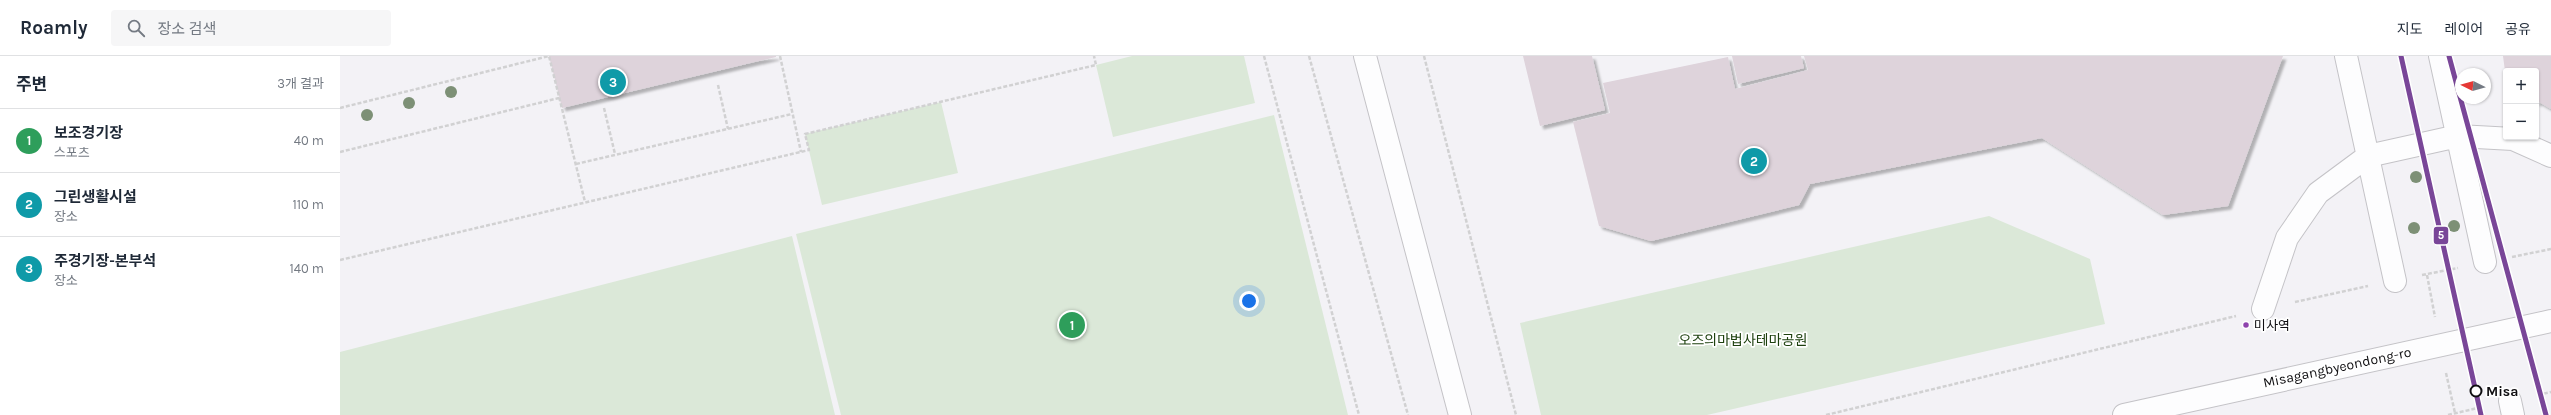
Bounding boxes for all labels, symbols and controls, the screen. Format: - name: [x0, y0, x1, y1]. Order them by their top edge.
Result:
- search box: [111, 10, 391, 46]
- text: Roamly: [20, 17, 87, 39]
- icon: search: [125, 17, 147, 39]
- text: 장소 검색: [157, 20, 216, 38]
- text: 지도: [2397, 21, 2423, 38]
- text: 레이어: [2445, 21, 2483, 38]
- text: 공유: [2505, 21, 2531, 38]
- pin: 3: [600, 67, 626, 97]
- north arrow: [2455, 68, 2491, 104]
- map controls: [2503, 68, 2539, 140]
- button: +: [2503, 68, 2539, 104]
- text: 주변: [16, 74, 47, 94]
- text: 3개 결과: [277, 76, 324, 91]
- button: −: [2503, 104, 2539, 140]
- text: 보조경기장: [54, 124, 123, 142]
- text: 1: [27, 133, 31, 148]
- text: 40 m: [294, 133, 324, 148]
- text: 스포츠: [54, 145, 90, 160]
- pin: 2: [1741, 146, 1767, 176]
- text: 그린생활시설: [54, 188, 137, 206]
- text: 2: [25, 197, 33, 212]
- text: 110 m: [292, 197, 324, 212]
- text: 장소: [54, 209, 78, 224]
- line badge: 5: [2433, 226, 2449, 245]
- text: 5: [2438, 229, 2444, 242]
- text: 주경기장-본부석: [54, 252, 156, 270]
- text: 3: [25, 261, 33, 276]
- text: 140 m: [289, 261, 324, 276]
- text: 장소: [54, 273, 78, 288]
- your location: [1239, 291, 1259, 311]
- pin: 1: [1059, 310, 1085, 340]
- place label: 미사역: [2254, 318, 2290, 333]
- marker: 미사역: [2241, 320, 2251, 330]
- park label: 오즈의마법사테마공원: [1679, 332, 1807, 349]
- street label: Misagangbyeondong-ro: [2261, 343, 2413, 392]
- place label: Misa: [2486, 383, 2518, 400]
- marker: Misa: [2469, 384, 2483, 398]

